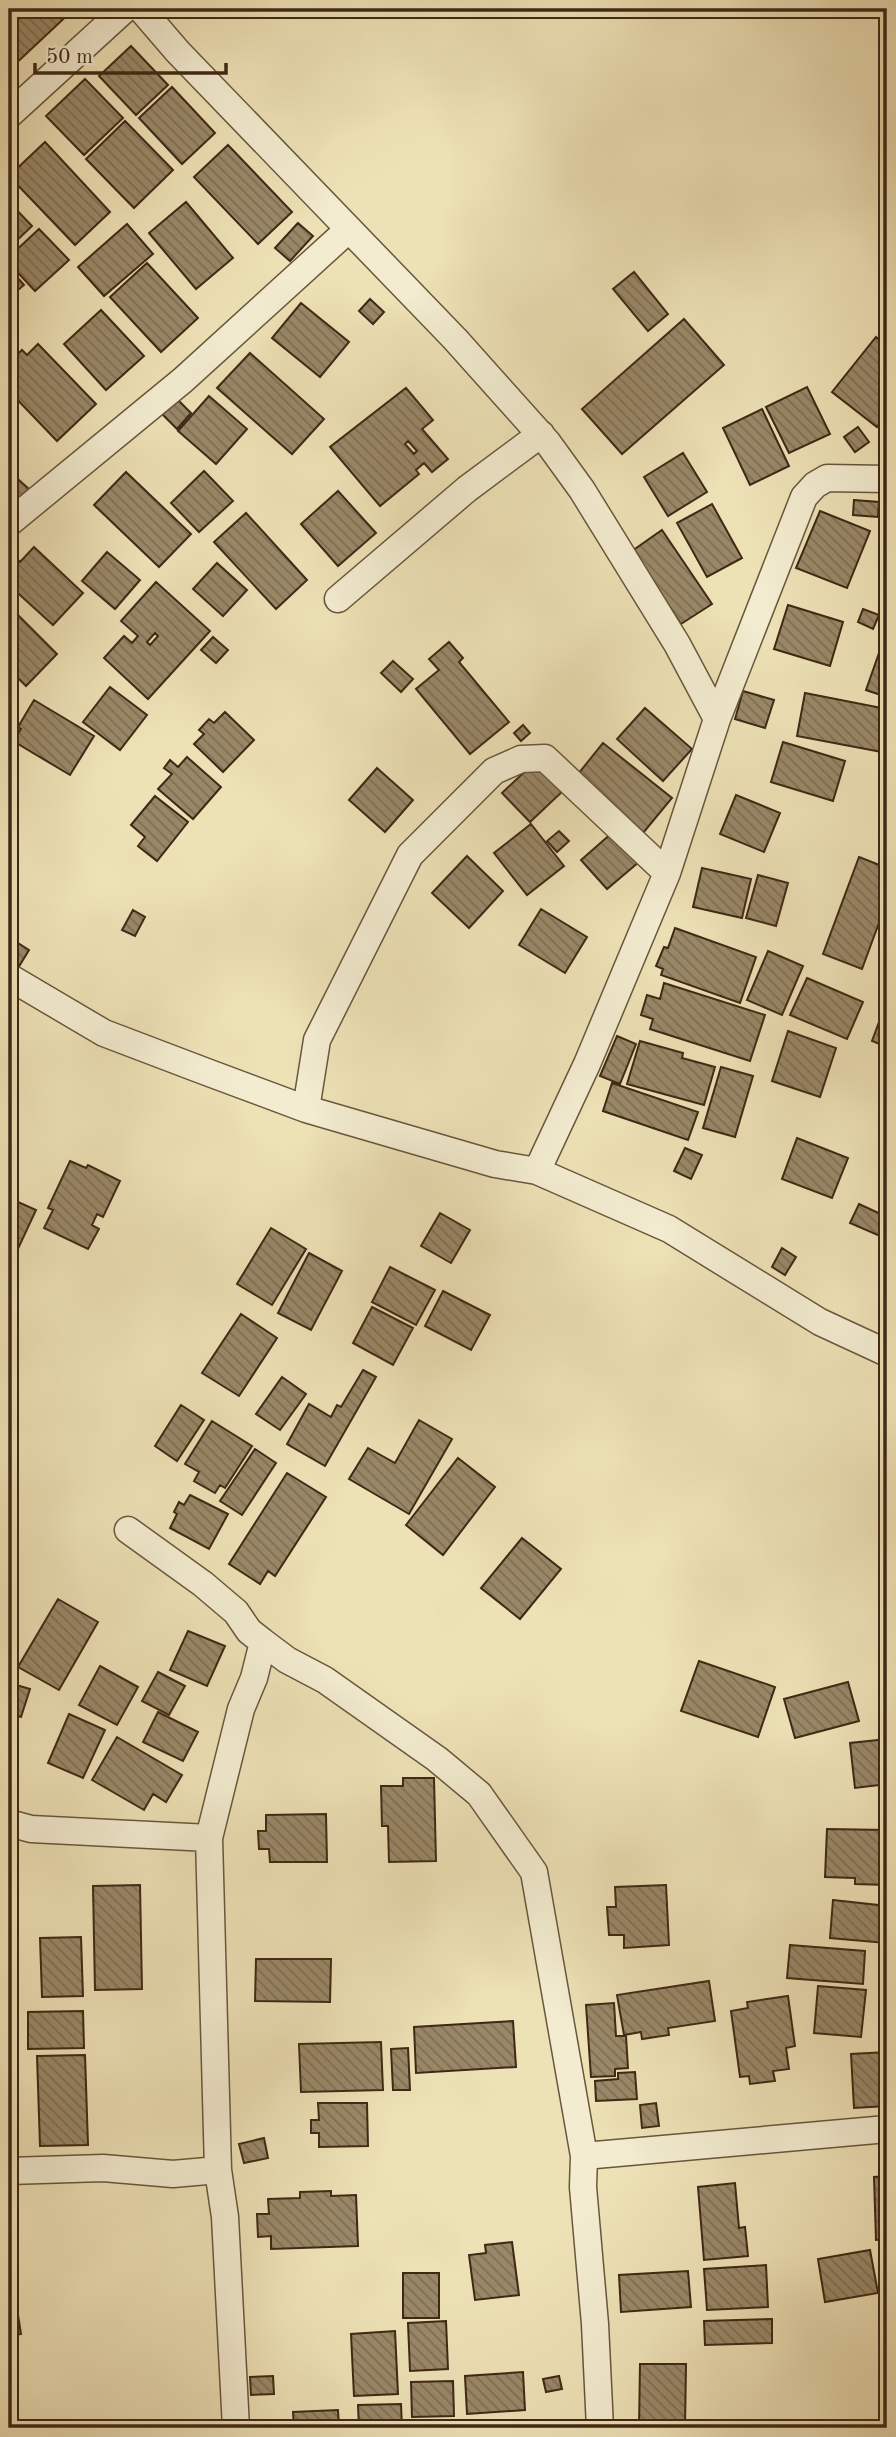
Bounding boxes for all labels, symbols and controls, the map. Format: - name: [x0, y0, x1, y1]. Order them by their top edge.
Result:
- scale bar: [35, 32, 226, 76]
- text: 50 m: [46, 47, 93, 68]

